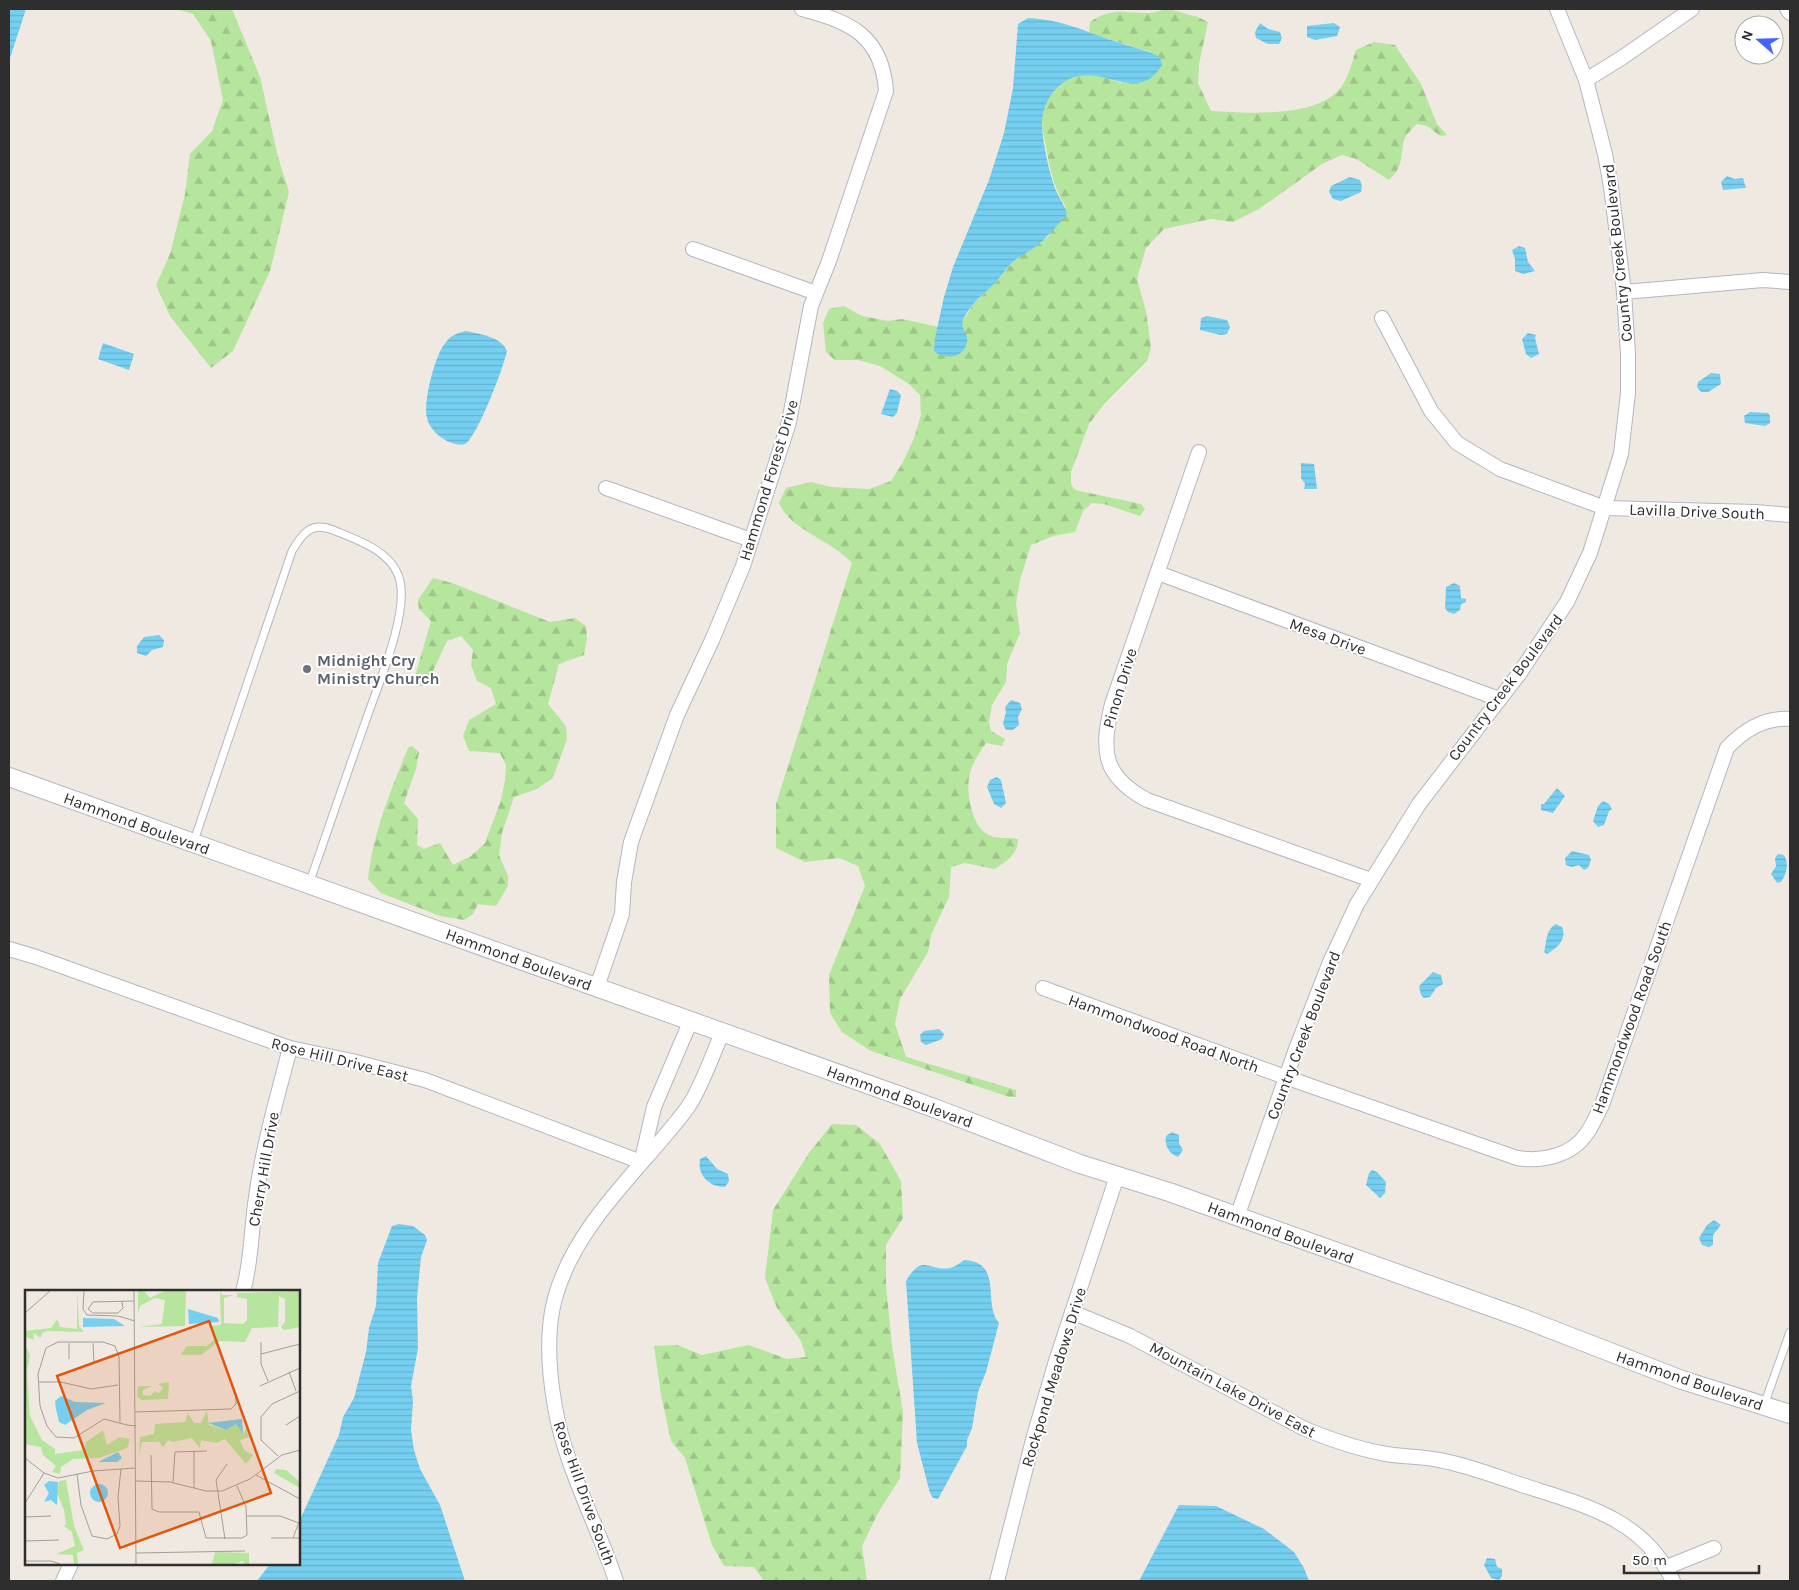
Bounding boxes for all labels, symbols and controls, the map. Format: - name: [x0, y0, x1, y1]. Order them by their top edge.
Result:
- north arrow: [1734, 15, 1784, 65]
- text: N: [1738, 28, 1757, 43]
- street label: Country Creek Boulevard: [1599, 163, 1636, 343]
- street label: Hammond Forest Drive: [735, 397, 802, 563]
- street label: Lavilla Drive South: [1629, 500, 1765, 523]
- street label: Country Creek Boulevard: [1444, 610, 1567, 764]
- street label: Mesa Drive: [1287, 614, 1369, 659]
- street label: Pinon Drive: [1098, 646, 1141, 731]
- place label: Midnight Cry Ministry Church: [317, 651, 439, 688]
- marker: Midnight Cry Ministry Church: [301, 663, 313, 675]
- street label: Hammond Boulevard: [61, 788, 213, 859]
- street label: Hammondwood Road South: [1588, 918, 1675, 1116]
- street label: Hammond Boulevard: [443, 924, 595, 995]
- street label: Country Creek Boulevard: [1263, 948, 1344, 1122]
- street label: Hammondwood Road North: [1066, 990, 1262, 1077]
- street label: Rose Hill Drive East: [269, 1033, 410, 1086]
- street label: Hammond Boulevard: [824, 1061, 976, 1132]
- street label: Cherry Hill Drive: [244, 1110, 283, 1228]
- street label: Hammond Boulevard: [1205, 1197, 1357, 1268]
- street label: Rockpond Meadows Drive: [1017, 1285, 1090, 1469]
- inset map: [25, 1290, 300, 1565]
- street label: Mountain Lake Drive East: [1146, 1338, 1319, 1441]
- street label: Hammond Boulevard: [1614, 1346, 1766, 1415]
- street label: Rose Hill Drive South: [550, 1418, 619, 1568]
- scale bar: [1624, 1542, 1759, 1574]
- text: 50 m: [1632, 1551, 1667, 1569]

